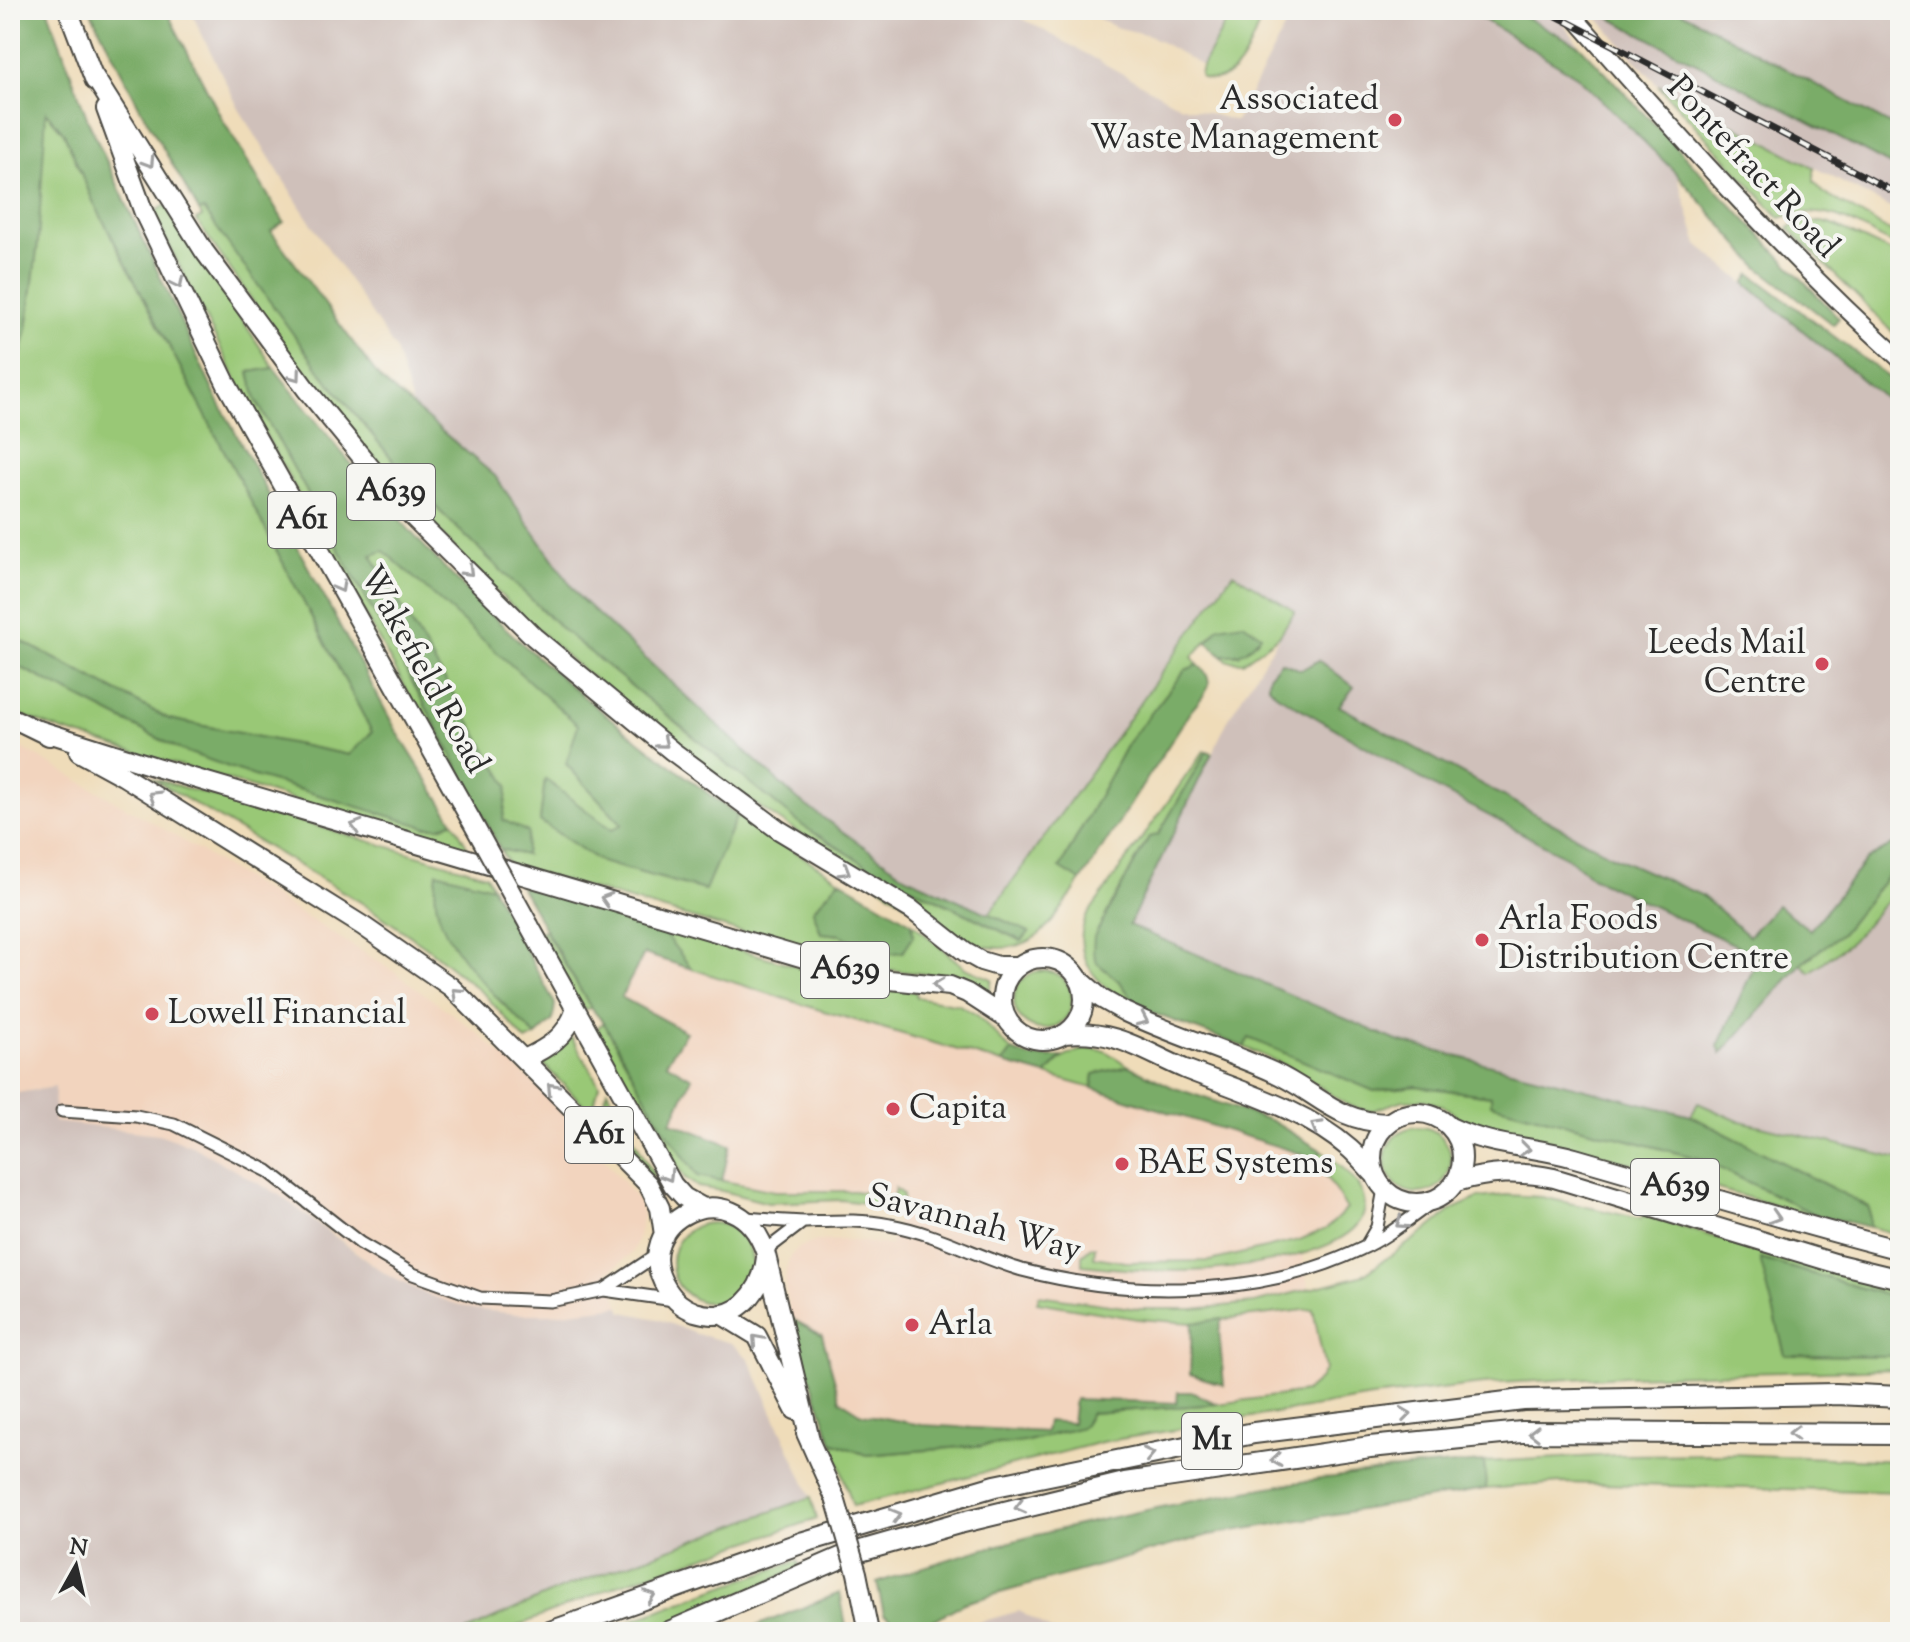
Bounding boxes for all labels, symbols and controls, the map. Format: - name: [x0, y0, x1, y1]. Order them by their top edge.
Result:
- street label: Pontefract Road: [1654, 66, 1850, 270]
- place label: Associated Waste Management: [1090, 76, 1379, 164]
- marker: Associated Waste Management: [1386, 111, 1404, 129]
- one-way arrow: [139, 154, 154, 168]
- one-way arrow: [168, 275, 184, 290]
- one-way arrow: [287, 368, 301, 382]
- road number: A639: [347, 464, 435, 520]
- road number: A61: [268, 492, 336, 548]
- street label: Wakefield Road: [346, 557, 500, 783]
- one-way arrow: [459, 562, 473, 577]
- one-way arrow: [330, 578, 346, 592]
- place label: Leeds Mail Centre: [1648, 620, 1806, 708]
- marker: Leeds Mail Centre: [1813, 655, 1831, 673]
- one-way arrow: [653, 733, 668, 748]
- one-way arrow: [148, 790, 163, 805]
- one-way arrow: [350, 819, 364, 835]
- one-way arrow: [836, 861, 851, 877]
- one-way arrow: [599, 892, 613, 908]
- place label: Arla Foods Distribution Centre: [1498, 896, 1789, 984]
- marker: Arla Foods Distribution Centre: [1473, 931, 1491, 949]
- road number: A639: [801, 942, 889, 998]
- one-way arrow: [931, 977, 944, 994]
- one-way arrow: [451, 989, 466, 1003]
- place label: Lowell Financial: [168, 990, 406, 1039]
- marker: Lowell Financial: [143, 1005, 161, 1023]
- one-way arrow: [1134, 1010, 1149, 1026]
- one-way arrow: [547, 1083, 561, 1097]
- place label: Capita: [909, 1085, 1007, 1134]
- marker: Capita: [884, 1100, 902, 1118]
- road number: A61: [565, 1107, 633, 1163]
- one-way arrow: [1310, 1120, 1325, 1136]
- place label: BAE Systems: [1138, 1140, 1333, 1189]
- one-way arrow: [1518, 1140, 1532, 1157]
- marker: BAE Systems: [1113, 1155, 1131, 1173]
- road number: A639: [1631, 1159, 1719, 1215]
- one-way arrow: [658, 1167, 674, 1182]
- street label: Savannah Way: [861, 1172, 1087, 1276]
- one-way arrow: [1768, 1208, 1782, 1224]
- one-way arrow: [1395, 1213, 1409, 1228]
- place label: Arla: [928, 1301, 993, 1350]
- marker: Arla: [903, 1316, 921, 1334]
- one-way arrow: [753, 1335, 767, 1350]
- one-way arrow: [1399, 1406, 1412, 1423]
- road number: M1: [1182, 1413, 1242, 1469]
- one-way arrow: [1527, 1424, 1540, 1442]
- one-way arrow: [1787, 1424, 1800, 1442]
- one-way arrow: [1142, 1446, 1155, 1463]
- one-way arrow: [1269, 1451, 1283, 1468]
- one-way arrow: [1014, 1498, 1028, 1515]
- one-way arrow: [889, 1508, 903, 1524]
- north arrow: [36, 1526, 116, 1606]
- text: N: [67, 1532, 90, 1566]
- one-way arrow: [642, 1590, 656, 1606]

